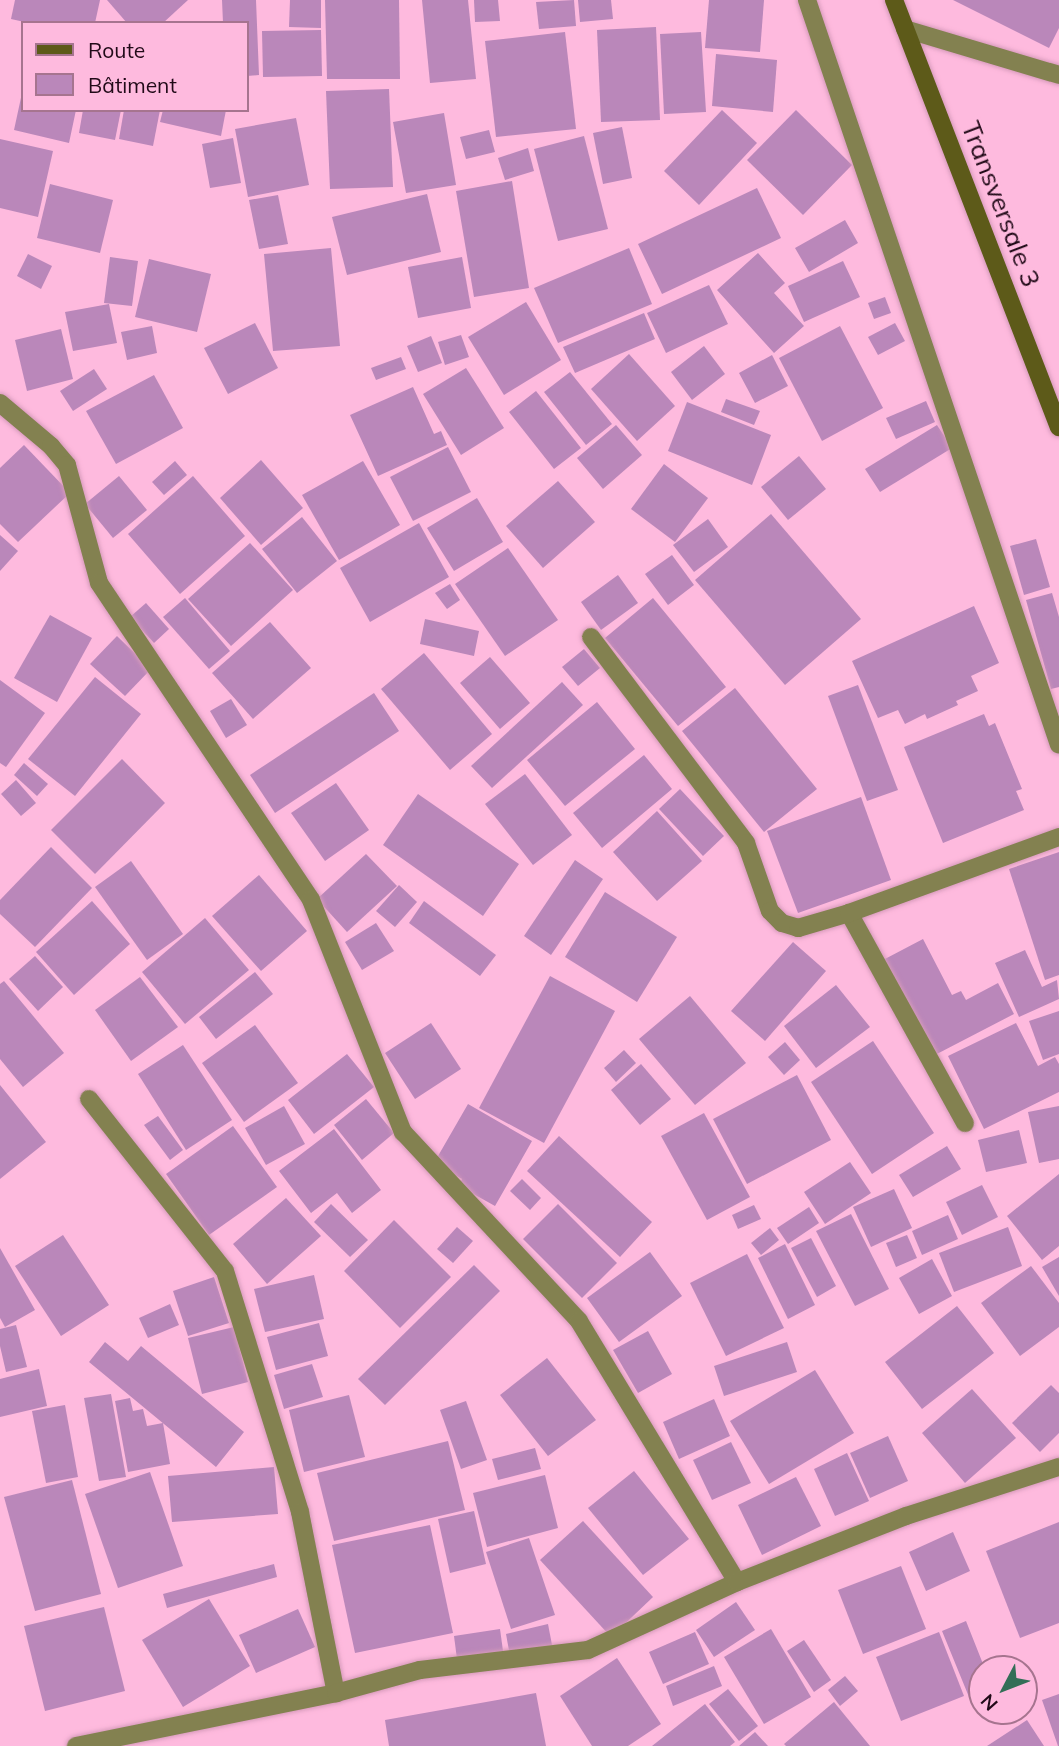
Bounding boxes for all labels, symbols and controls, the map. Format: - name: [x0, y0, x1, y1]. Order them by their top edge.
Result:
- legend: [21, 21, 248, 112]
- text: Route: [88, 37, 145, 63]
- text: Bâtiment: [88, 72, 177, 98]
- street label: Transversale 3: [955, 117, 1047, 291]
- north arrow: [968, 1655, 1038, 1725]
- text: N: [975, 1689, 1003, 1716]

